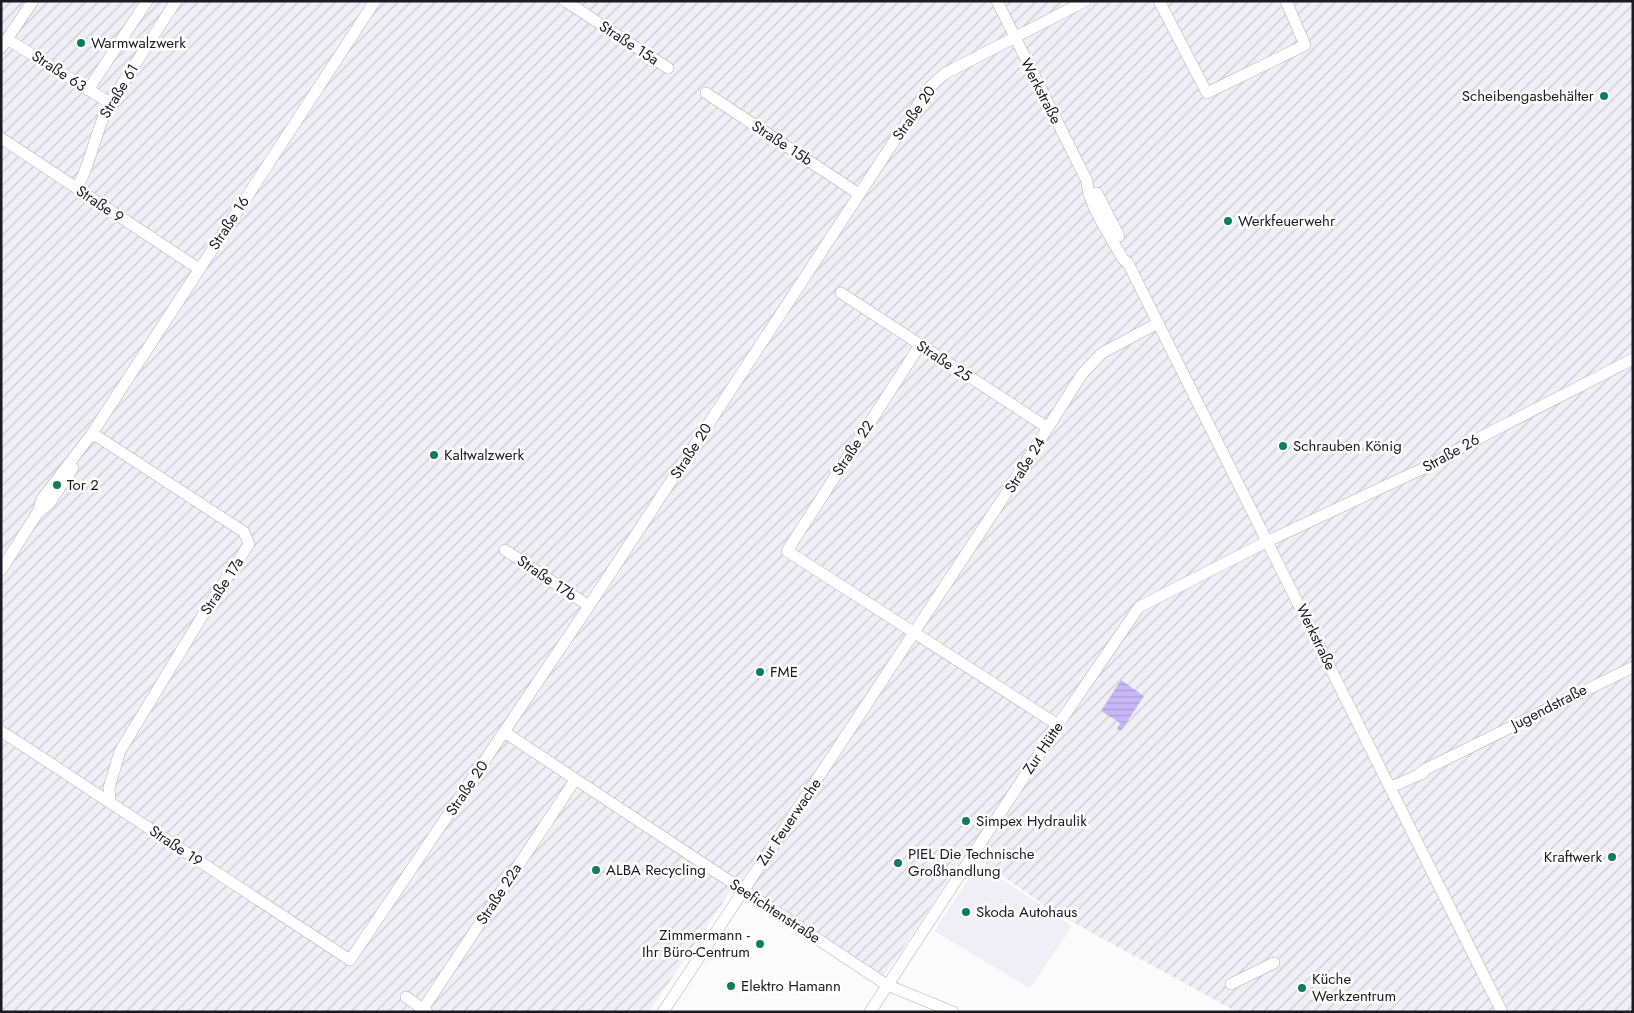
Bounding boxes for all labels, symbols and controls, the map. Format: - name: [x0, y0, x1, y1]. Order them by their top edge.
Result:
- street label: Straße 15a: [595, 15, 663, 71]
- place label: Warmwalzwerk: [91, 32, 186, 54]
- marker: Warmwalzwerk: [75, 37, 87, 49]
- street label: Straße 63: [27, 45, 91, 97]
- street label: Werkstraße: [1015, 54, 1067, 128]
- street label: Straße 61: [94, 59, 144, 123]
- street label: Straße 20: [887, 81, 941, 145]
- place label: Scheibengasbehälter: [1462, 85, 1595, 107]
- marker: Scheibengasbehälter: [1598, 90, 1610, 102]
- street label: Straße 15b: [747, 115, 817, 171]
- street label: Straße 9: [72, 180, 128, 228]
- street label: Straße 16: [203, 192, 255, 254]
- place label: Werkfeuerwehr: [1238, 210, 1336, 232]
- marker: Werkfeuerwehr: [1222, 215, 1234, 227]
- street label: Straße 25: [912, 335, 976, 387]
- street label: Straße 22: [827, 416, 879, 480]
- street label: Straße 20: [665, 419, 717, 483]
- street label: Straße 26: [1419, 428, 1483, 478]
- street label: Straße 24: [999, 433, 1051, 497]
- place label: Schrauben König: [1293, 435, 1402, 457]
- marker: Schrauben König: [1277, 440, 1289, 452]
- place label: Kaltwalzwerk: [444, 444, 525, 466]
- marker: Kaltwalzwerk: [428, 449, 440, 461]
- place label: Tor 2: [67, 474, 99, 496]
- marker: Tor 2: [51, 479, 63, 491]
- street label: Straße 17b: [513, 550, 582, 606]
- street label: Straße 17a: [195, 553, 249, 619]
- street label: Werkstraße: [1290, 600, 1342, 674]
- place label: FME: [770, 661, 798, 683]
- marker: FME: [754, 666, 766, 678]
- street label: Jugendstraße: [1506, 678, 1591, 736]
- street label: Zur Hütte: [1017, 717, 1069, 779]
- street label: Straße 20: [440, 756, 494, 820]
- street label: Zur Feuerwache: [752, 774, 827, 870]
- place label: Simpex Hydraulik: [976, 810, 1087, 832]
- marker: Simpex Hydraulik: [960, 815, 972, 827]
- street label: Straße 19: [145, 820, 207, 872]
- place label: PIEL Die Technische Großhandlung: [908, 843, 1035, 882]
- place label: Kraftwerk: [1544, 846, 1602, 868]
- marker: Kraftwerk: [1606, 851, 1618, 863]
- marker: PIEL Die Technische Großhandlung: [892, 857, 904, 869]
- street label: Straße 22a: [471, 859, 527, 929]
- place label: ALBA Recycling: [606, 859, 706, 881]
- marker: ALBA Recycling: [590, 864, 602, 876]
- street label: Seefichtenstraße: [725, 873, 825, 949]
- place label: Skoda Autohaus: [976, 901, 1077, 923]
- marker: Skoda Autohaus: [960, 906, 972, 918]
- place label: Zimmermann - Ihr Büro-Centrum: [642, 924, 751, 963]
- marker: Zimmermann - Ihr Büro-Centrum: [754, 938, 766, 950]
- place label: Küche Werkzentrum: [1312, 968, 1396, 1007]
- place label: Elektro Hamann: [741, 975, 841, 997]
- marker: Elektro Hamann: [725, 980, 737, 992]
- marker: Küche Werkzentrum: [1296, 982, 1308, 994]

